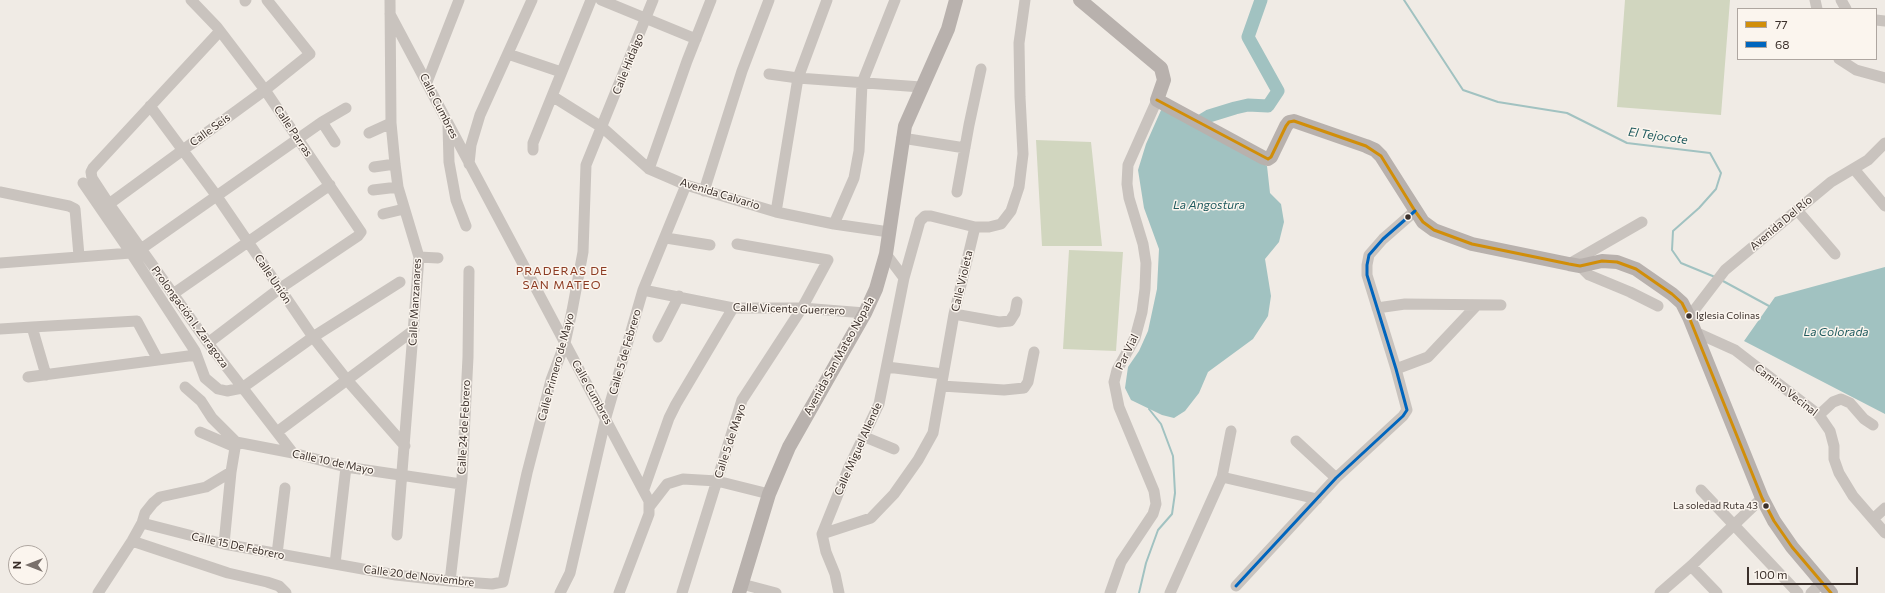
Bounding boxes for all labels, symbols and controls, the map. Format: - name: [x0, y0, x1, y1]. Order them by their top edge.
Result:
- legend: [1737, 8, 1877, 60]
- text: 77: [1775, 17, 1788, 31]
- street label: Calle Hidalgo: [610, 31, 646, 97]
- text: 68: [1775, 37, 1790, 51]
- street label: Calle Cumbres: [417, 71, 461, 141]
- street label: Calle Parras: [271, 103, 315, 159]
- street label: Calle Seis: [187, 111, 233, 149]
- water label: El Tejocote: [1627, 125, 1689, 147]
- street label: Avenida Calvario: [678, 176, 762, 212]
- street label: Avenida Del Río: [1747, 193, 1815, 253]
- water label: La Angostura: [1173, 198, 1245, 212]
- unlabelled marker: [1403, 212, 1413, 222]
- street label: Calle Violeta: [949, 249, 975, 313]
- street label: Calle Unión: [252, 252, 294, 306]
- street label: Calle Manzanares: [406, 258, 424, 346]
- street label: Prolongación I. Zaragoza: [149, 263, 231, 371]
- district label: PRADERAS DE SAN MATEO: [516, 264, 608, 292]
- street label: Avenida San Mateo Nopala: [801, 295, 877, 417]
- street label: Calle Vicente Guerrero: [733, 300, 845, 318]
- street label: Calle 5 de Febrero: [606, 308, 644, 396]
- place label: Iglesia Colinas: [1696, 310, 1760, 322]
- street label: Calle Primero de Mayo: [535, 311, 577, 423]
- marker: Iglesia Colinas: [1684, 311, 1694, 321]
- water label: La Colorada: [1803, 325, 1869, 339]
- street label: Par Vial: [1113, 332, 1141, 372]
- street label: Calle Cumbres: [569, 357, 615, 427]
- street label: Camino Vecinal: [1752, 361, 1820, 419]
- street label: Calle 24 de Febrero: [455, 379, 473, 475]
- street label: Calle Miguel Allende: [832, 400, 884, 498]
- street label: Calle 5 de Mayo: [712, 402, 748, 480]
- street label: Calle 10 de Mayo: [291, 447, 375, 477]
- place label: La soledad Ruta 43: [1673, 500, 1758, 512]
- marker: La soledad Ruta 43: [1761, 501, 1771, 511]
- street label: Calle 15 De Febrero: [190, 530, 286, 562]
- north arrow: [8, 545, 48, 585]
- scale bar: [1749, 559, 1860, 585]
- text: N: [10, 561, 23, 569]
- street label: Calle 20 de Noviembre: [363, 563, 475, 589]
- text: 100 m: [1754, 567, 1788, 581]

